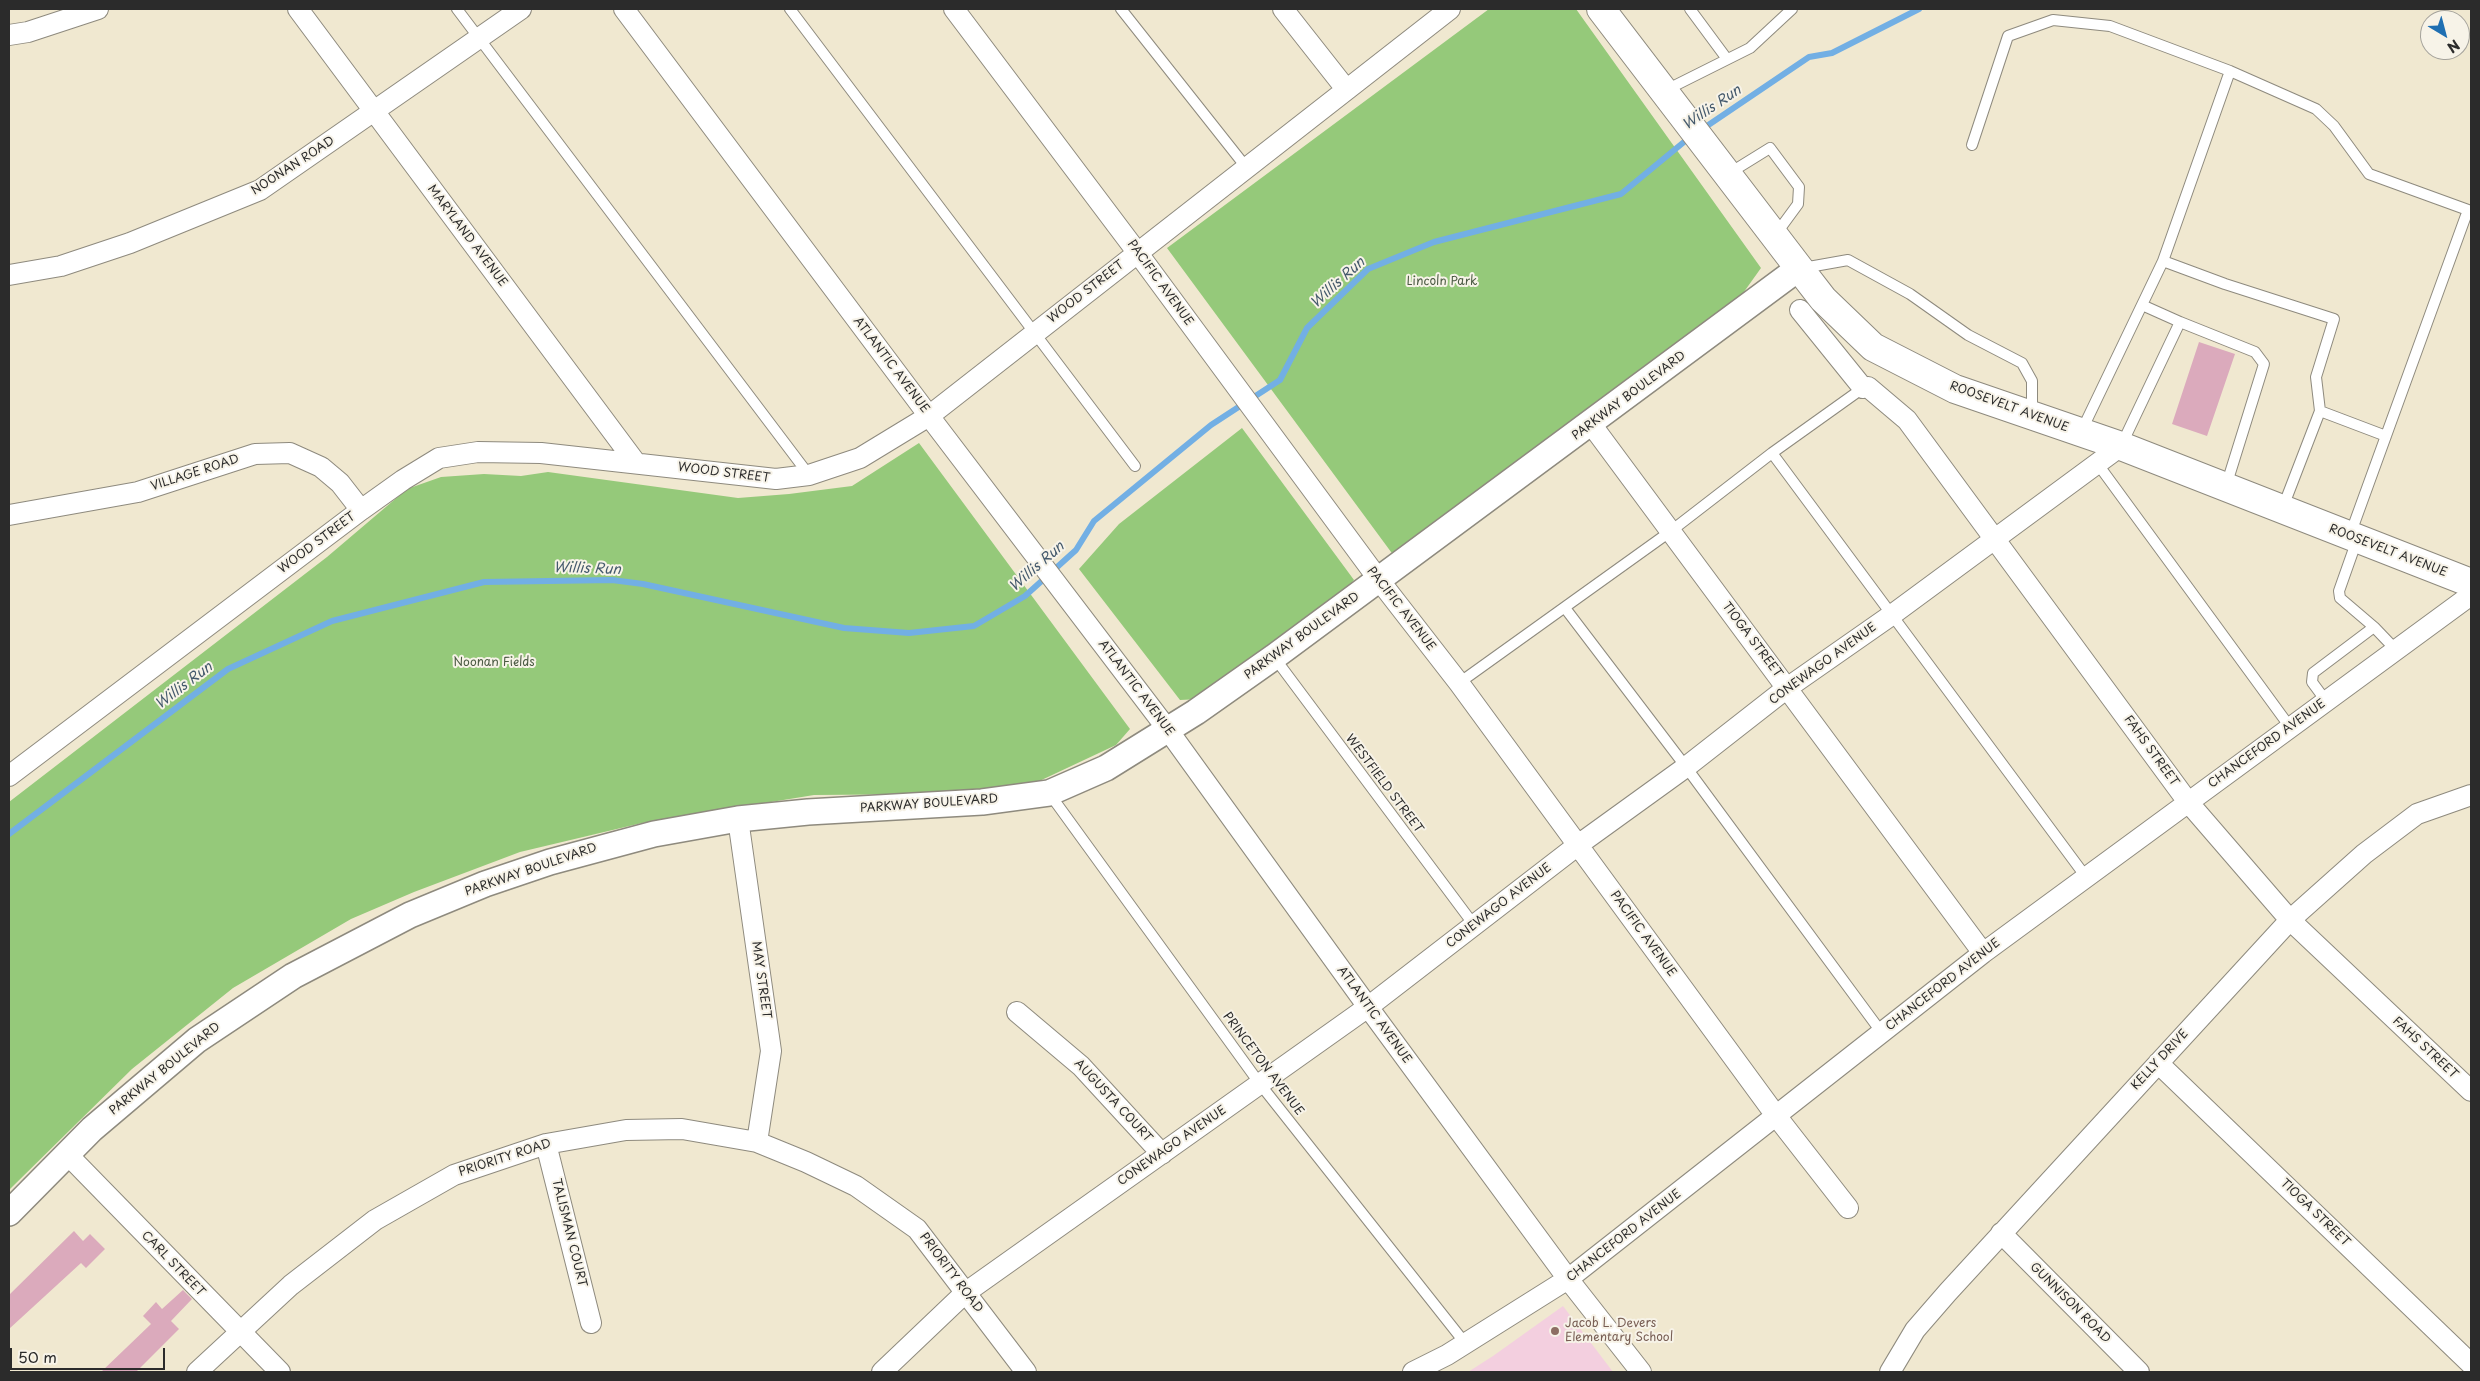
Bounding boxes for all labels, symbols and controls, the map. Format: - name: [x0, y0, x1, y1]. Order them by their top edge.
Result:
- north arrow: [2420, 10, 2470, 60]
- text: N: [2443, 35, 2464, 58]
- water label: Willis Run: [1679, 82, 1745, 134]
- street label: NOONAN ROAD: [249, 134, 337, 198]
- street label: MARYLAND AVENUE: [424, 182, 510, 290]
- street label: PACIFIC AVENUE: [1124, 237, 1196, 329]
- water label: Willis Run: [1307, 254, 1369, 312]
- street label: WOOD STREET: [1045, 258, 1127, 326]
- park label: Lincoln Park: [1407, 275, 1477, 289]
- street label: ATLANTIC AVENUE: [850, 314, 932, 416]
- street label: PARKWAY BOULEVARD: [1569, 349, 1689, 443]
- street label: ROOSEVELT AVENUE: [1948, 379, 2070, 435]
- street label: VILLAGE ROAD: [149, 452, 241, 494]
- street label: WOOD STREET: [677, 460, 771, 486]
- street label: WOOD STREET: [276, 509, 358, 577]
- street label: ROOSEVELT AVENUE: [2327, 522, 2449, 580]
- water label: Willis Run: [1006, 539, 1068, 595]
- water label: Willis Run: [553, 559, 621, 579]
- street label: PACIFIC AVENUE: [1364, 564, 1438, 654]
- street label: PARKWAY BOULEVARD: [1242, 589, 1362, 683]
- street label: TIOGA STREET: [1719, 599, 1785, 681]
- street label: CONEWAGO AVENUE: [1766, 620, 1880, 708]
- street label: ATLANTIC AVENUE: [1095, 637, 1177, 739]
- park label: Noonan Fields: [453, 656, 535, 670]
- water label: Willis Run: [152, 659, 216, 713]
- street label: CHANCEFORD AVENUE: [2206, 697, 2328, 791]
- street label: FAHS STREET: [2121, 713, 2181, 789]
- street label: WESTFIELD STREET: [1342, 732, 1426, 836]
- street label: PARKWAY BOULEVARD: [859, 792, 999, 816]
- street label: PARKWAY BOULEVARD: [463, 841, 599, 899]
- street label: CONEWAGO AVENUE: [1444, 861, 1554, 951]
- street label: PACIFIC AVENUE: [1607, 888, 1679, 980]
- street label: CHANCEFORD AVENUE: [1883, 936, 2003, 1034]
- street label: MAY STREET: [748, 940, 774, 1020]
- street label: ATLANTIC AVENUE: [1334, 964, 1414, 1066]
- street label: PRINCETON AVENUE: [1220, 1010, 1306, 1118]
- street label: FAHS STREET: [2389, 1014, 2461, 1082]
- street label: PARKWAY BOULEVARD: [107, 1020, 223, 1118]
- street label: KELLY DRIVE: [2128, 1027, 2192, 1093]
- street label: AUGUSTA COURT: [1071, 1057, 1155, 1145]
- street label: CONEWAGO AVENUE: [1115, 1103, 1229, 1189]
- street label: PRIORITY ROAD: [457, 1136, 553, 1180]
- street label: TIOGA STREET: [2277, 1176, 2353, 1250]
- street label: TALISMAN COURT: [549, 1177, 589, 1289]
- street label: CHANCEFORD AVENUE: [1564, 1187, 1684, 1285]
- street label: CARL STREET: [138, 1228, 208, 1300]
- street label: PRIORITY ROAD: [916, 1230, 986, 1316]
- street label: GUNNISON ROAD: [2027, 1260, 2113, 1346]
- place label: Jacob L. Devers Elementary School: [1565, 1317, 1673, 1345]
- marker: Jacob L. Devers Elementary School: [1549, 1325, 1561, 1337]
- scale bar: [12, 1338, 168, 1370]
- text: 50 m: [18, 1345, 57, 1368]

